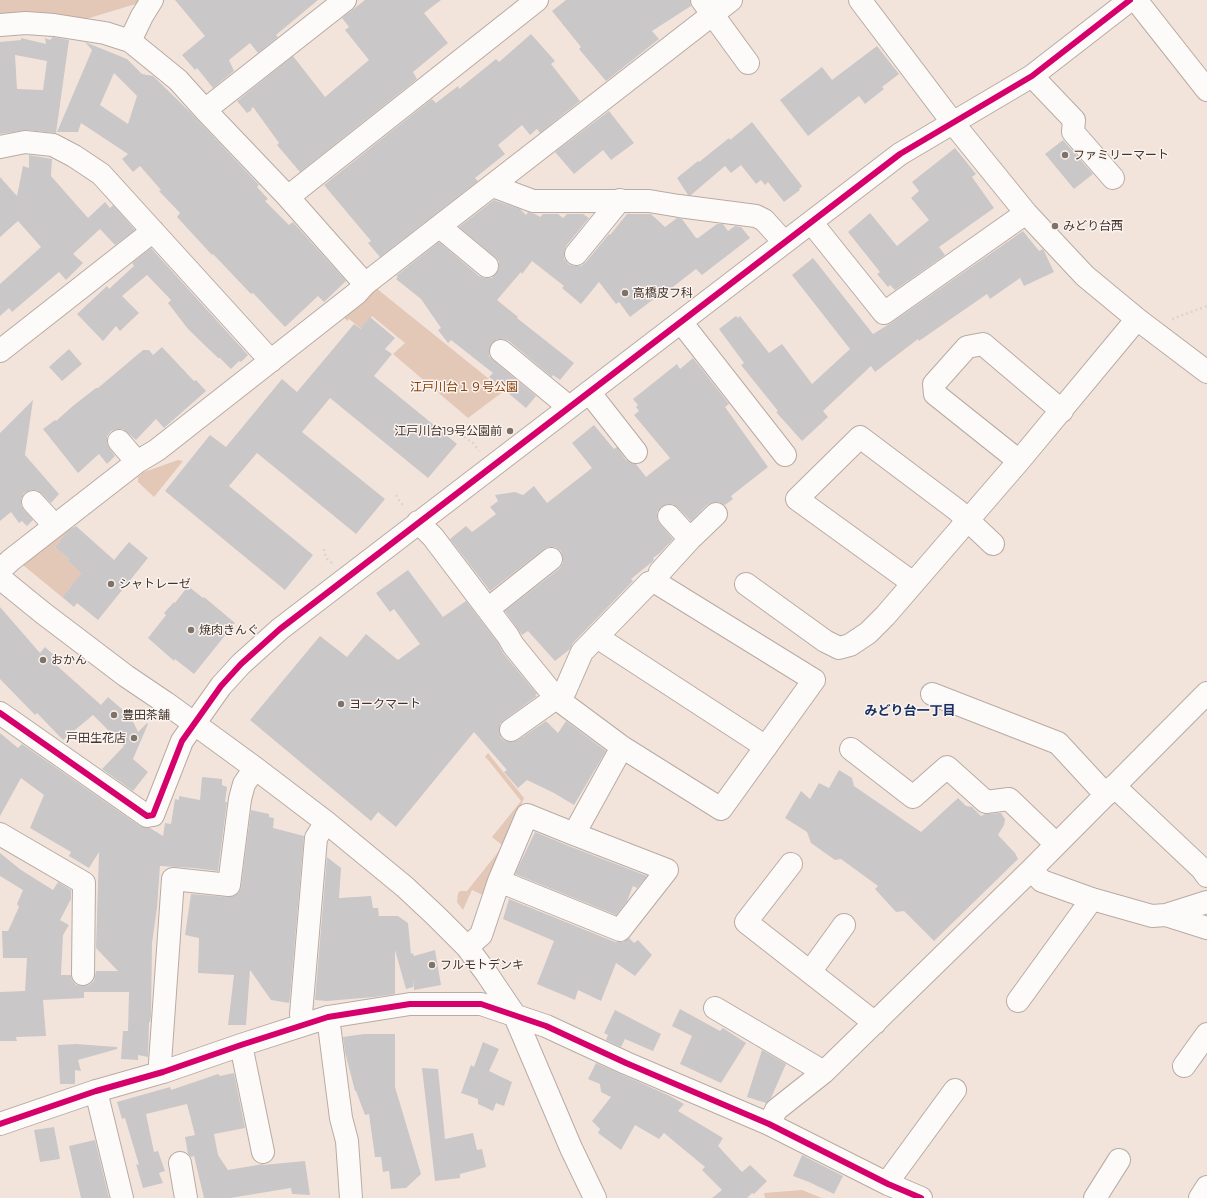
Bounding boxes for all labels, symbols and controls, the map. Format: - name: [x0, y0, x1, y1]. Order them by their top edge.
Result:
- place label: ファミリーマート: [1073, 148, 1169, 162]
- marker: ファミリーマート: [1060, 150, 1070, 160]
- place label: みどり台西: [1063, 219, 1123, 233]
- marker: みどり台西: [1050, 221, 1060, 231]
- place label: 高橋皮フ科: [633, 286, 693, 300]
- marker: 高橋皮フ科: [620, 288, 630, 298]
- park label: 江戸川台１９号公園: [410, 380, 518, 394]
- place label: 江戸川台19号公園前: [394, 424, 502, 438]
- marker: 江戸川台19号公園前: [505, 426, 515, 436]
- place label: シャトレーゼ: [119, 577, 191, 591]
- marker: シャトレーゼ: [106, 579, 116, 589]
- place label: 焼肉きんぐ: [199, 623, 259, 637]
- marker: 焼肉きんぐ: [186, 625, 196, 635]
- place label: おかん: [51, 653, 87, 667]
- marker: おかん: [38, 655, 48, 665]
- place label: ヨークマート: [349, 697, 421, 711]
- marker: ヨークマート: [336, 699, 346, 709]
- district label: みどり台一丁目: [865, 703, 955, 719]
- place label: 豊田茶舗: [122, 708, 170, 722]
- marker: 豊田茶舗: [109, 710, 119, 720]
- place label: 戸田生花店: [66, 731, 126, 745]
- marker: 戸田生花店: [129, 733, 139, 743]
- place label: フルモトデンキ: [440, 958, 524, 972]
- marker: フルモトデンキ: [427, 960, 437, 970]

